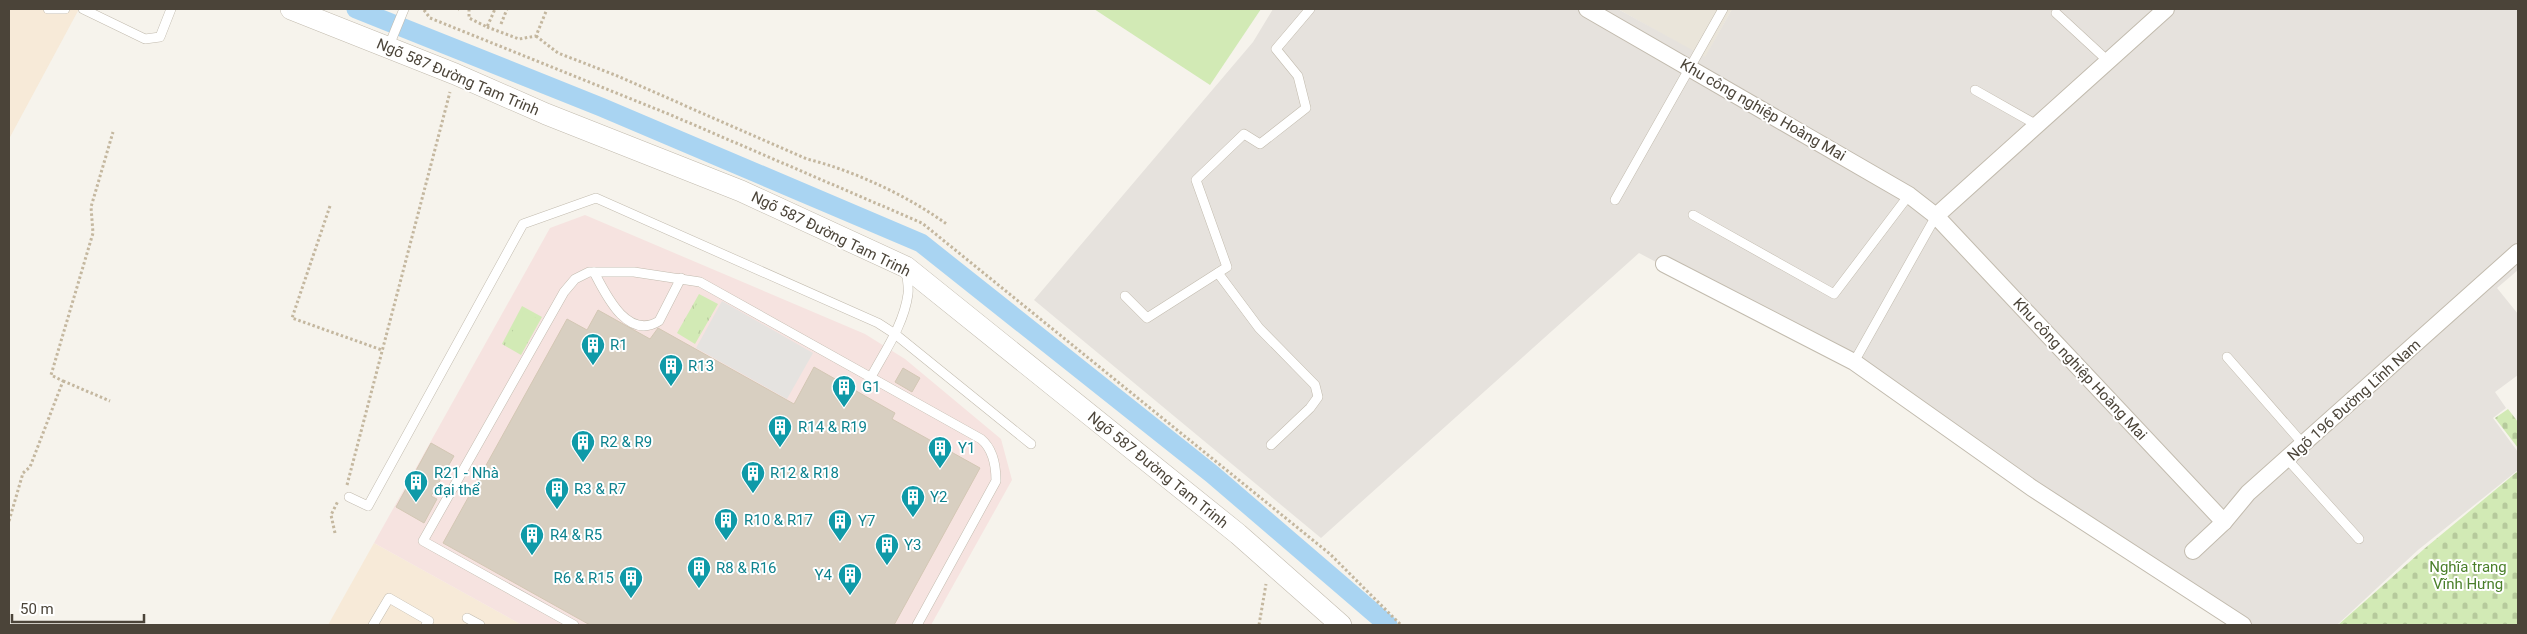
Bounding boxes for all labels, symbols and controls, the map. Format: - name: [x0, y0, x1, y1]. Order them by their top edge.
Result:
- street label: Ngõ 587 Đường Tam Trinh: [374, 35, 542, 119]
- street label: Khu công nghiệp Hoàng Mai: [1677, 55, 1849, 165]
- street label: Ngõ 587 Đường Tam Trinh: [748, 188, 914, 280]
- street label: Khu công nghiệp Hoàng Mai: [2009, 294, 2151, 444]
- building icon: R1: [580, 332, 606, 366]
- street label: Ngõ 196 Đường Lĩnh Nam: [2284, 335, 2424, 465]
- place label: R1: [610, 336, 628, 354]
- building icon: R13: [658, 353, 684, 387]
- place label: R13: [688, 357, 714, 375]
- building icon: G1: [831, 374, 857, 408]
- place label: G1: [862, 378, 881, 396]
- street label: Ngõ 587 Đường Tam Trinh: [1084, 408, 1232, 532]
- building icon: R14 & R19: [767, 414, 793, 448]
- place label: R14 & R19: [798, 418, 867, 436]
- building icon: R2 & R9: [570, 429, 596, 463]
- place label: R2 & R9: [600, 433, 652, 451]
- building icon: Y1: [927, 435, 953, 469]
- place label: Y1: [958, 439, 975, 457]
- building icon: R12 & R18: [740, 460, 766, 494]
- place label: R21 - Nhà đại thể: [434, 464, 499, 499]
- place label: R12 & R18: [770, 464, 839, 482]
- building icon: R21 - Nhà đại thể: [403, 469, 429, 503]
- building icon: R3 & R7: [544, 476, 570, 510]
- place label: R3 & R7: [574, 480, 626, 498]
- building icon: Y2: [900, 484, 926, 518]
- place label: Y2: [930, 488, 947, 506]
- building icon: R10 & R17: [713, 507, 739, 541]
- building icon: Y7: [827, 508, 853, 542]
- place label: R10 & R17: [744, 511, 813, 529]
- place label: Y7: [858, 512, 875, 530]
- building icon: R4 & R5: [519, 522, 545, 556]
- place label: R4 & R5: [550, 526, 602, 544]
- building icon: Y3: [874, 532, 900, 566]
- place label: Y3: [904, 536, 921, 554]
- building icon: R8 & R16: [686, 555, 712, 589]
- park label: Nghĩa trang Vĩnh Hưng: [2429, 558, 2507, 593]
- place label: R8 & R16: [716, 559, 777, 577]
- building icon: Y4: [837, 562, 863, 596]
- building icon: R6 & R15: [618, 565, 644, 599]
- place label: Y4: [815, 566, 833, 584]
- place label: R6 & R15: [553, 569, 614, 587]
- scale bar: [12, 592, 145, 624]
- text: 50 m: [20, 600, 54, 618]

